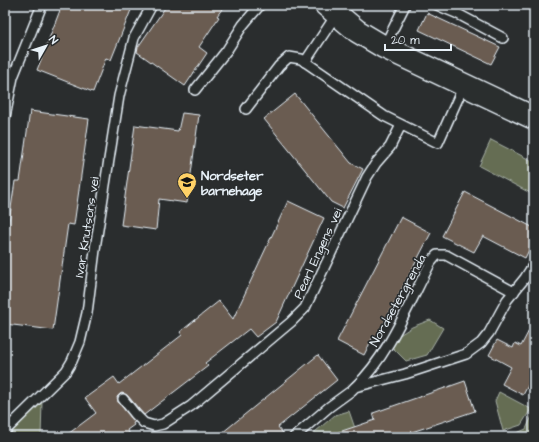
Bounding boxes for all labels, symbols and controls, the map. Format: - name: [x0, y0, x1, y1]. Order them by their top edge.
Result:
- north arrow: [26, 26, 66, 66]
- scale bar: [385, 26, 451, 52]
- text: 20 m: [391, 32, 420, 49]
- text: N: [45, 33, 61, 47]
- place label: Nordseter barnehage: [201, 167, 264, 202]
- school or university icon: Nordseter barnehage: [176, 171, 198, 199]
- street label: Ivar Knutsons vei: [70, 175, 104, 279]
- street label: Pearl Engens vei: [289, 205, 348, 302]
- street label: Nordsetergrenda: [365, 251, 432, 350]

